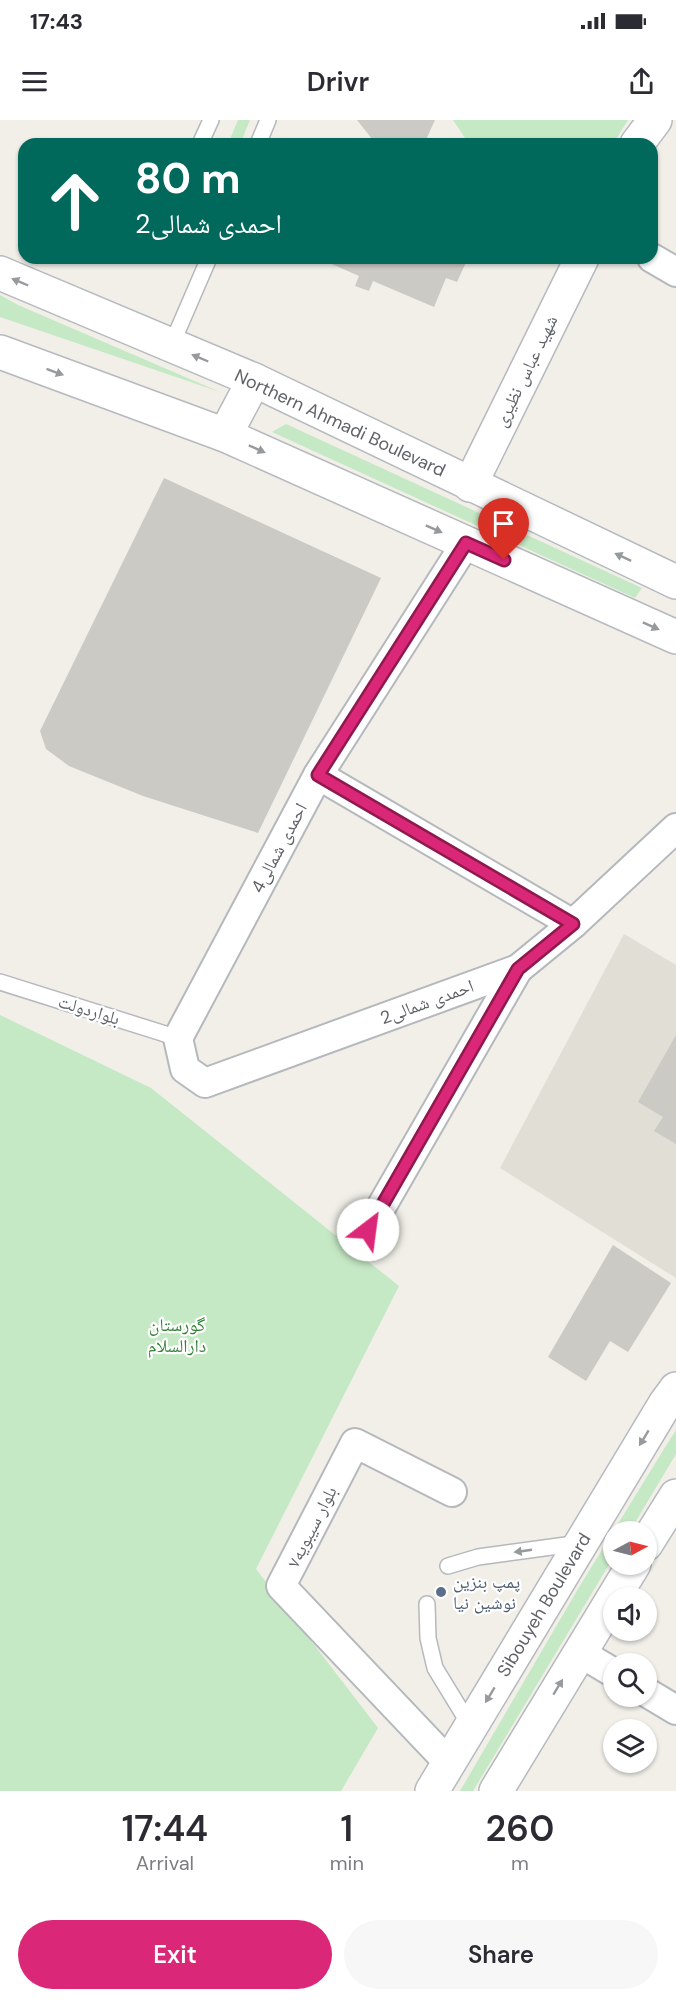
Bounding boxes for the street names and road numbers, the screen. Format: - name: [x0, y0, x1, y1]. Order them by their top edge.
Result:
- street label: شهید عباس نظیری: [489, 311, 563, 431]
- street label: Northern Ahmadi Boulevard: [231, 364, 449, 482]
- street label: 4احمدی شمالی: [245, 799, 313, 897]
- street label: 2احمدی شمالی: [377, 974, 477, 1030]
- street label: بلواردولت: [55, 989, 123, 1031]
- street label: بلوار سیبویه۷: [281, 1482, 343, 1572]
- street label: Sibouyeh Boulevard: [492, 1529, 596, 1681]

